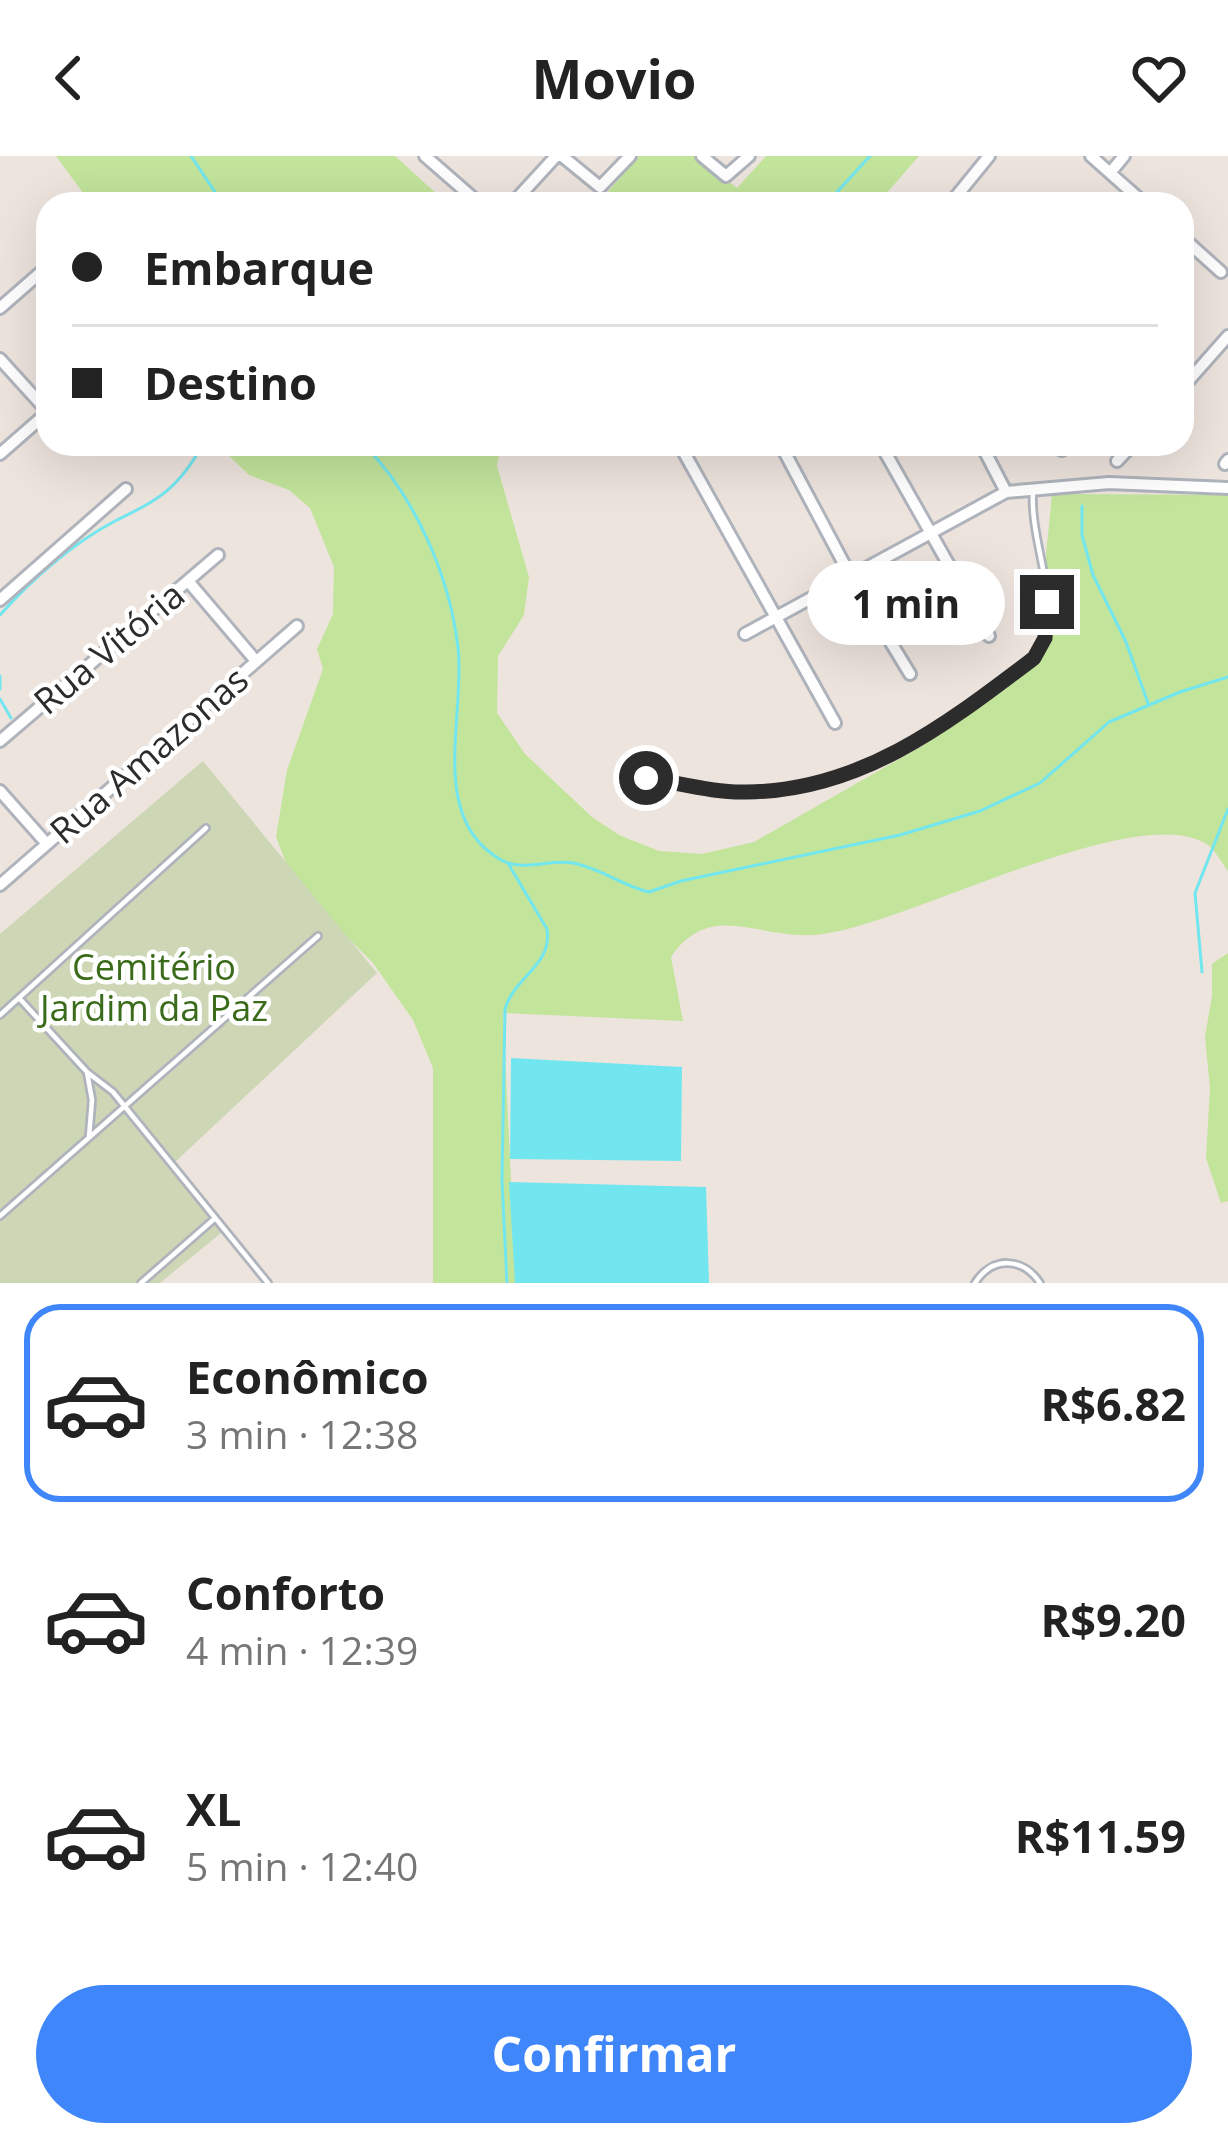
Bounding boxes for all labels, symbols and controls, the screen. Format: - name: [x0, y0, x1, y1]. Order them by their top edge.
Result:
- text: Movio: [532, 41, 696, 115]
- icon: back: [36, 45, 102, 111]
- icon: heart: [1126, 45, 1192, 111]
- text: Embarque: [144, 237, 374, 298]
- text: Destino: [144, 352, 317, 413]
- callout: 1 min: [807, 560, 1005, 644]
- street label: Rua Vitória: [23, 570, 194, 725]
- route end: [1020, 575, 1074, 629]
- text: 1 min: [852, 576, 960, 629]
- street label: Rua Amazonas: [39, 655, 258, 854]
- route start: [619, 751, 673, 805]
- park label: Cemitério Jardim da Paz: [37, 942, 268, 1032]
- text: Econômico: [186, 1346, 429, 1407]
- icon: car: [42, 1349, 150, 1457]
- text: R$6.82: [1041, 1373, 1186, 1434]
- text: 3 min · 12:38: [186, 1407, 418, 1460]
- text: Conforto: [186, 1562, 385, 1623]
- icon: car: [42, 1565, 150, 1673]
- text: R$9.20: [1041, 1589, 1186, 1650]
- text: 4 min · 12:39: [186, 1623, 418, 1676]
- text: XL: [186, 1778, 241, 1839]
- icon: car: [42, 1781, 150, 1889]
- text: R$11.59: [1015, 1805, 1186, 1866]
- text: 5 min · 12:40: [186, 1839, 418, 1892]
- button: Confirmar: [36, 1985, 1192, 2123]

